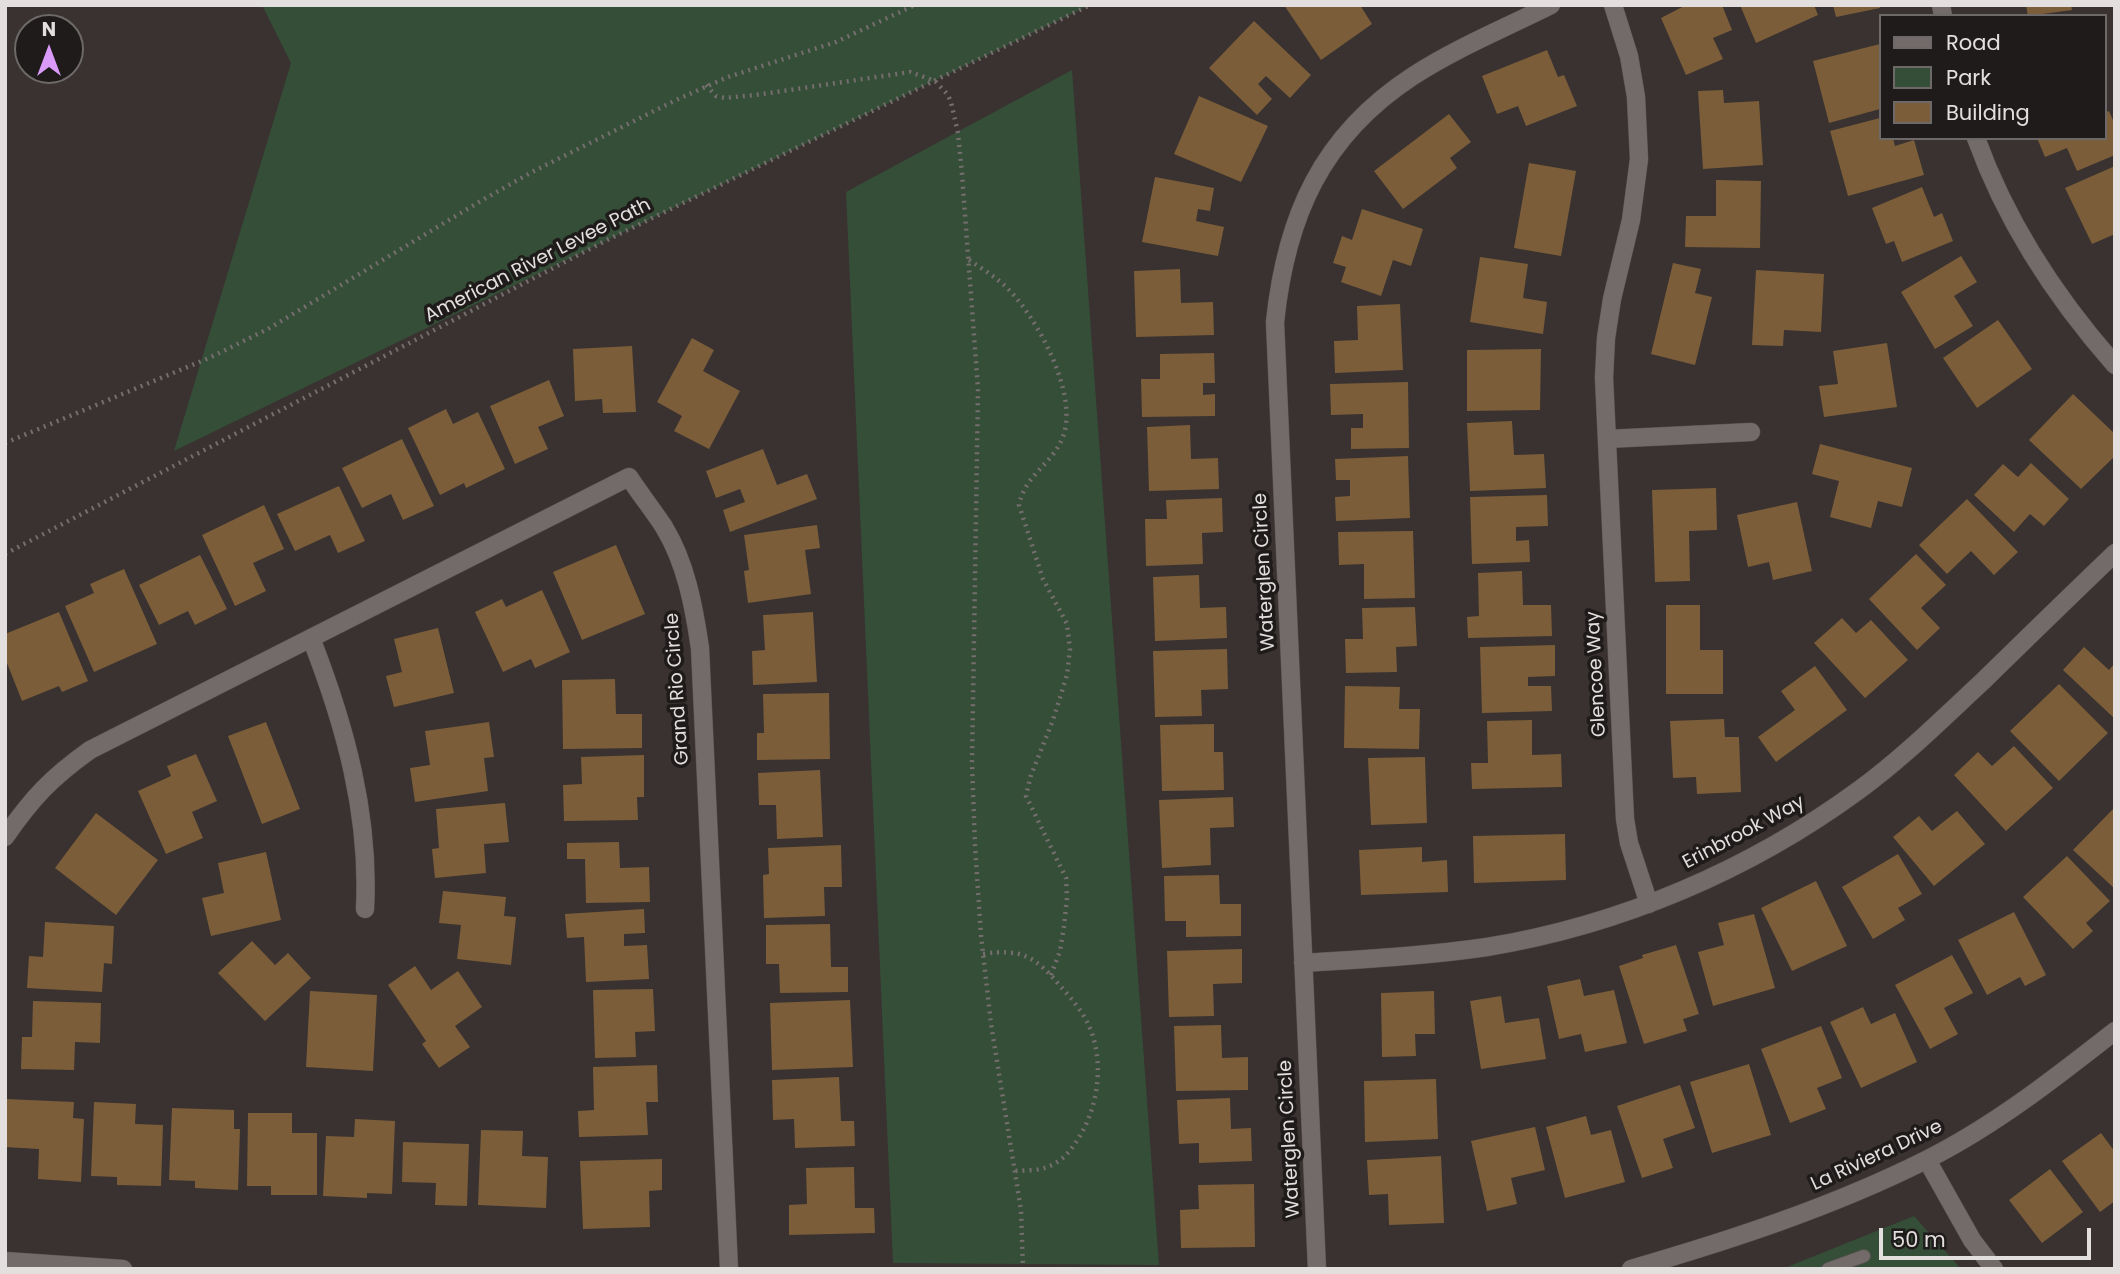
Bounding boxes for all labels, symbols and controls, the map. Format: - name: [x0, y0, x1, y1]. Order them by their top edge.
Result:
- north arrow: [14, 14, 84, 84]
- legend: [1878, 14, 2106, 140]
- text: N: [42, 16, 56, 43]
- text: Road: [1946, 28, 2001, 57]
- text: Park: [1946, 63, 1991, 92]
- text: Building: [1946, 98, 2030, 127]
- street label: American River Levee Path: [421, 194, 655, 328]
- street label: Waterglen Circle: [1249, 492, 1281, 652]
- street label: Glencoe Way: [1582, 610, 1612, 738]
- street label: Grand Rio Circle: [661, 612, 695, 766]
- street label: Erinbrook Way: [1679, 791, 1809, 875]
- street label: Waterglen Circle: [1274, 1059, 1306, 1219]
- street label: La Riviera Drive: [1808, 1116, 1946, 1196]
- scale bar: [1882, 1214, 2094, 1258]
- text: 50 m: [1892, 1225, 1946, 1254]

